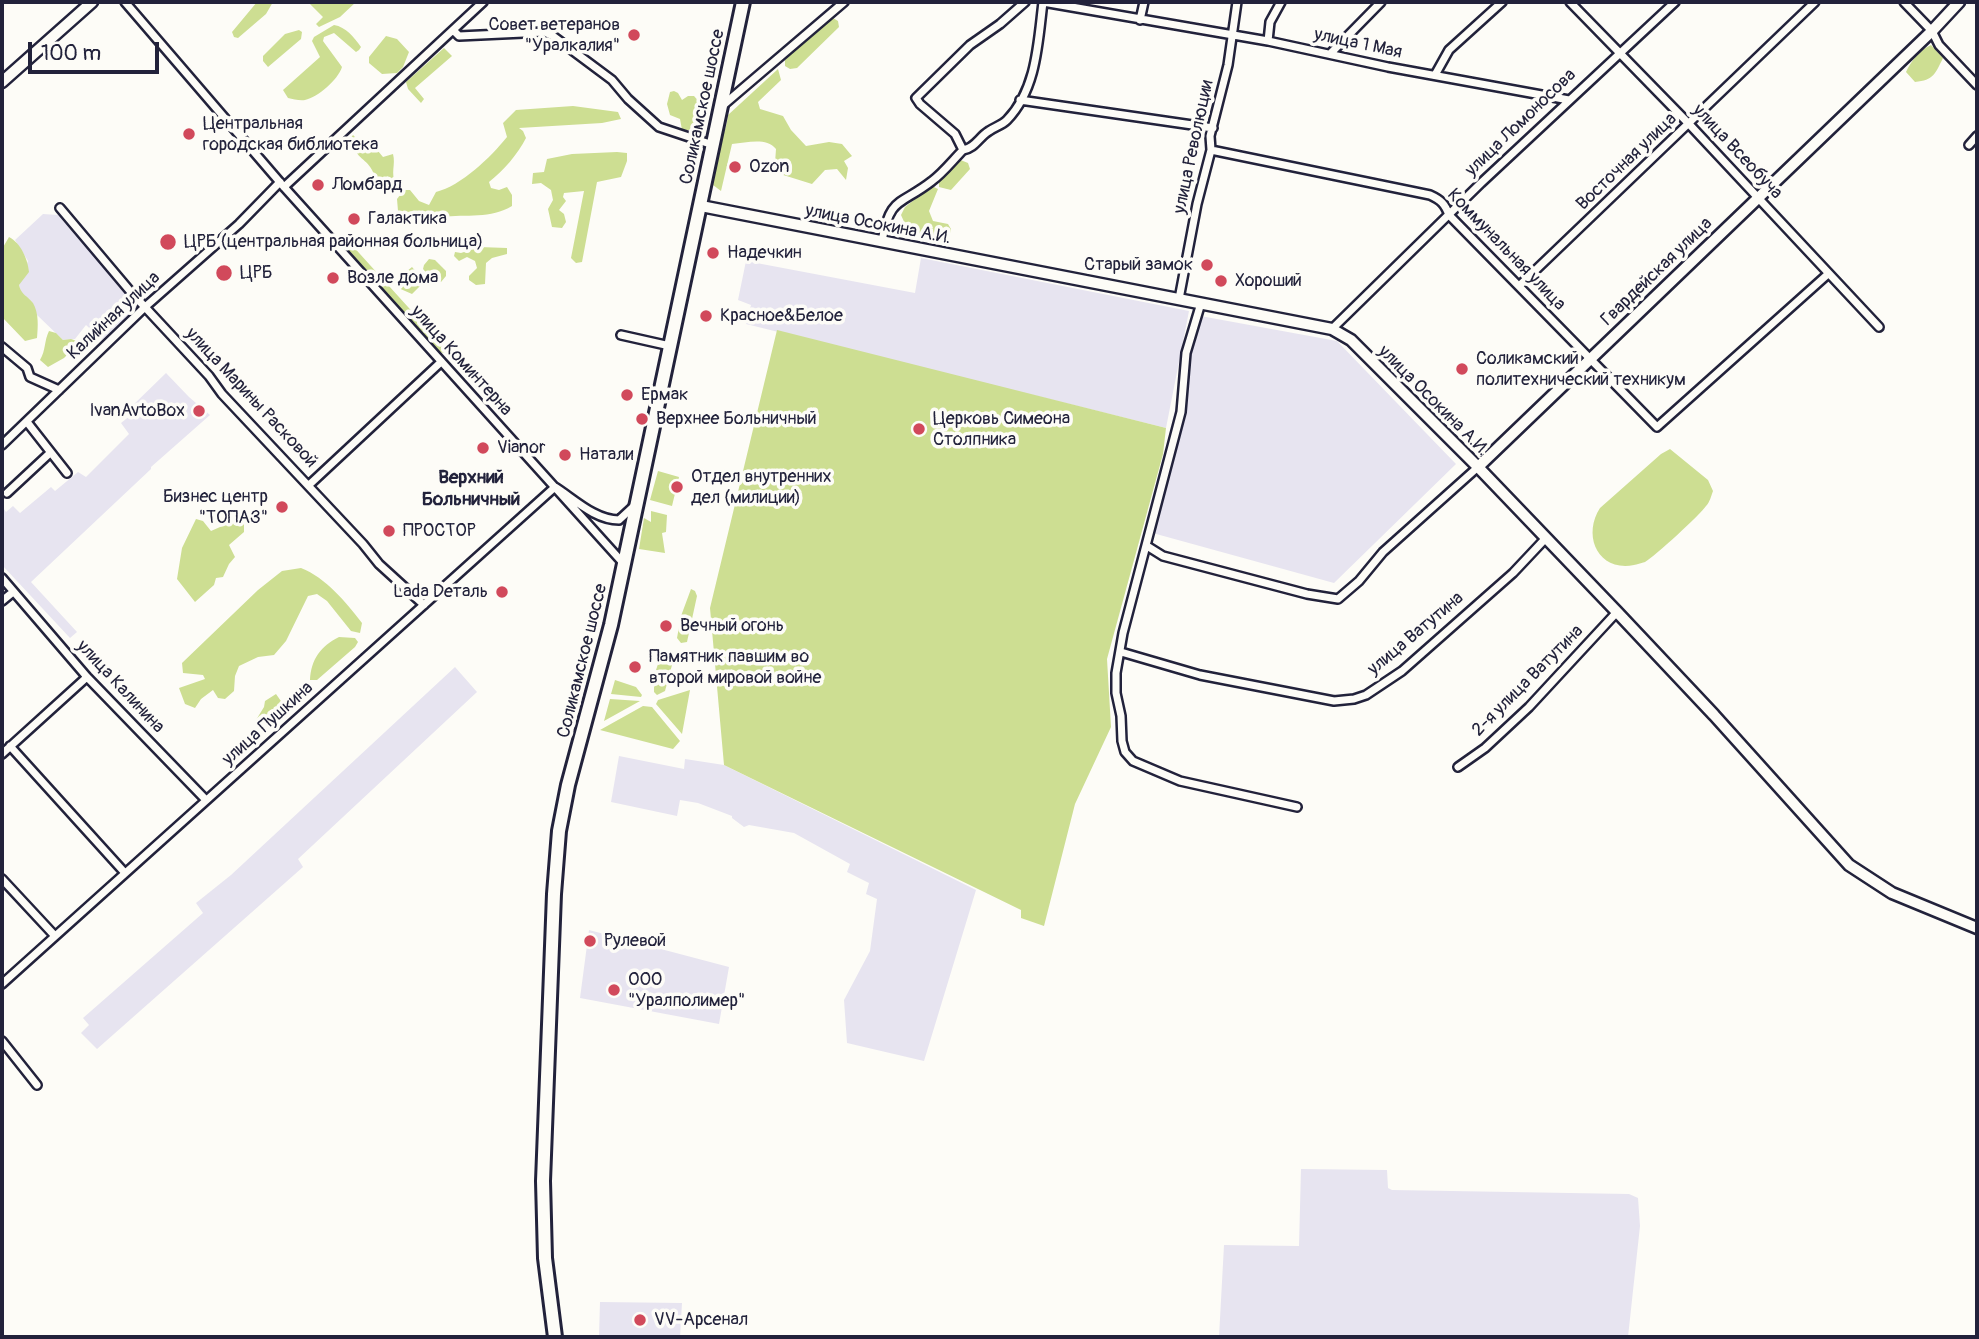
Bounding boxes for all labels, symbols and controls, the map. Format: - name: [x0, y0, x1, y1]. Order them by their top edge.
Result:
- place label: Совет ветеранов "Уралкалия": [489, 14, 620, 56]
- street label: улица 1 Мая: [1312, 24, 1404, 64]
- marker: Совет ветеранов "Уралкалия": [626, 27, 642, 43]
- street label: Соликамское шоссе: [676, 27, 730, 187]
- scale bar: [32, 28, 163, 72]
- text: 100 m: [41, 40, 101, 67]
- street label: улица Ломоносова: [1461, 65, 1581, 181]
- street label: улица Революции: [1169, 78, 1219, 216]
- street label: улица Всеобуча: [1687, 100, 1787, 204]
- street label: Восточная улица: [1572, 109, 1682, 215]
- place label: Центральная городская библиотека: [203, 113, 378, 156]
- marker: Центральная городская библиотека: [181, 126, 197, 142]
- place label: Ozon: [749, 156, 789, 178]
- marker: Ozon: [727, 159, 743, 175]
- place label: Ломбард: [332, 174, 402, 196]
- marker: Ломбард: [310, 177, 326, 193]
- street label: Коммунальная улица: [1442, 185, 1570, 315]
- street label: улица Осокина А.И.: [803, 200, 953, 250]
- place label: Галактика: [368, 208, 447, 230]
- marker: Галактика: [346, 211, 362, 227]
- street label: Гвардейская улица: [1597, 213, 1717, 331]
- place label: ЦРБ (центральная районная больница): [184, 231, 483, 253]
- marker: ЦРБ (центральная районная больница): [158, 232, 178, 252]
- place label: Надечкин: [727, 242, 802, 264]
- marker: Надечкин: [705, 245, 721, 261]
- place label: Старый замок: [1084, 254, 1193, 276]
- marker: Старый замок: [1199, 257, 1215, 273]
- place label: ЦРБ: [240, 262, 273, 284]
- marker: ЦРБ: [214, 263, 234, 283]
- street label: Калийная улица: [63, 267, 165, 365]
- place label: Возле дома: [347, 267, 438, 289]
- marker: Возле дома: [325, 270, 341, 286]
- place label: Хороший: [1235, 270, 1302, 292]
- marker: Хороший: [1213, 273, 1229, 289]
- street label: улица Коминтерна: [406, 301, 516, 421]
- place label: Красное&Белое: [720, 305, 843, 327]
- marker: Красное&Белое: [698, 308, 714, 324]
- street label: улица Марины Расковой: [180, 323, 322, 473]
- street label: улица Осокина А.И.: [1373, 341, 1493, 461]
- place label: Соликамский политехнический техникум: [1476, 348, 1686, 390]
- marker: Соликамский политехнический техникум: [1454, 361, 1470, 377]
- place label: Ермак: [641, 384, 688, 406]
- marker: Ермак: [619, 387, 635, 403]
- place label: IvanAvtoBox: [90, 400, 185, 422]
- marker: IvanAvtoBox: [191, 403, 207, 419]
- place label: Верхнее Больничный: [656, 408, 817, 430]
- place label: Церковь Симеона Столпника: [933, 408, 1070, 450]
- marker: Верхнее Больничный: [634, 411, 650, 427]
- marker: Церковь Симеона Столпника: [911, 421, 927, 437]
- place label: Vianor: [497, 437, 545, 459]
- marker: Vianor: [475, 440, 491, 456]
- place label: Натали: [579, 444, 634, 466]
- marker: Натали: [557, 447, 573, 463]
- place label: Отдел внутренних дел (милиции): [691, 466, 831, 508]
- district label: Верхний Больничный: [422, 467, 520, 511]
- marker: Отдел внутренних дел (милиции): [669, 479, 685, 495]
- place label: Бизнес центр "ТОПАЗ": [163, 486, 268, 528]
- marker: Бизнес центр "ТОПАЗ": [274, 499, 290, 515]
- place label: ПРОСТОР: [403, 520, 476, 542]
- marker: ПРОСТОР: [381, 523, 397, 539]
- place label: Lada Dеталь: [393, 581, 488, 603]
- street label: Соликамское шоссе: [553, 582, 613, 740]
- marker: Lada Dеталь: [494, 584, 510, 600]
- street label: улица Ватутина: [1364, 588, 1468, 680]
- place label: Вечный огонь: [680, 615, 784, 637]
- marker: Вечный огонь: [658, 618, 674, 634]
- street label: 2-я улица Ватутина: [1468, 621, 1588, 741]
- street label: улица Калинина: [71, 636, 169, 738]
- place label: Памятник павшим во второй мировой войне: [649, 646, 821, 688]
- marker: Памятник павшим во второй мировой войне: [627, 659, 643, 675]
- street label: улица Пушкина: [218, 678, 318, 770]
- place label: Рулевой: [604, 930, 666, 952]
- marker: Рулевой: [582, 933, 598, 949]
- place label: OOO "Уралполимер": [628, 969, 745, 1012]
- marker: OOO "Уралполимер": [606, 982, 622, 998]
- place label: VV-Арсенал: [654, 1309, 748, 1331]
- marker: VV-Арсенал: [632, 1312, 648, 1328]

